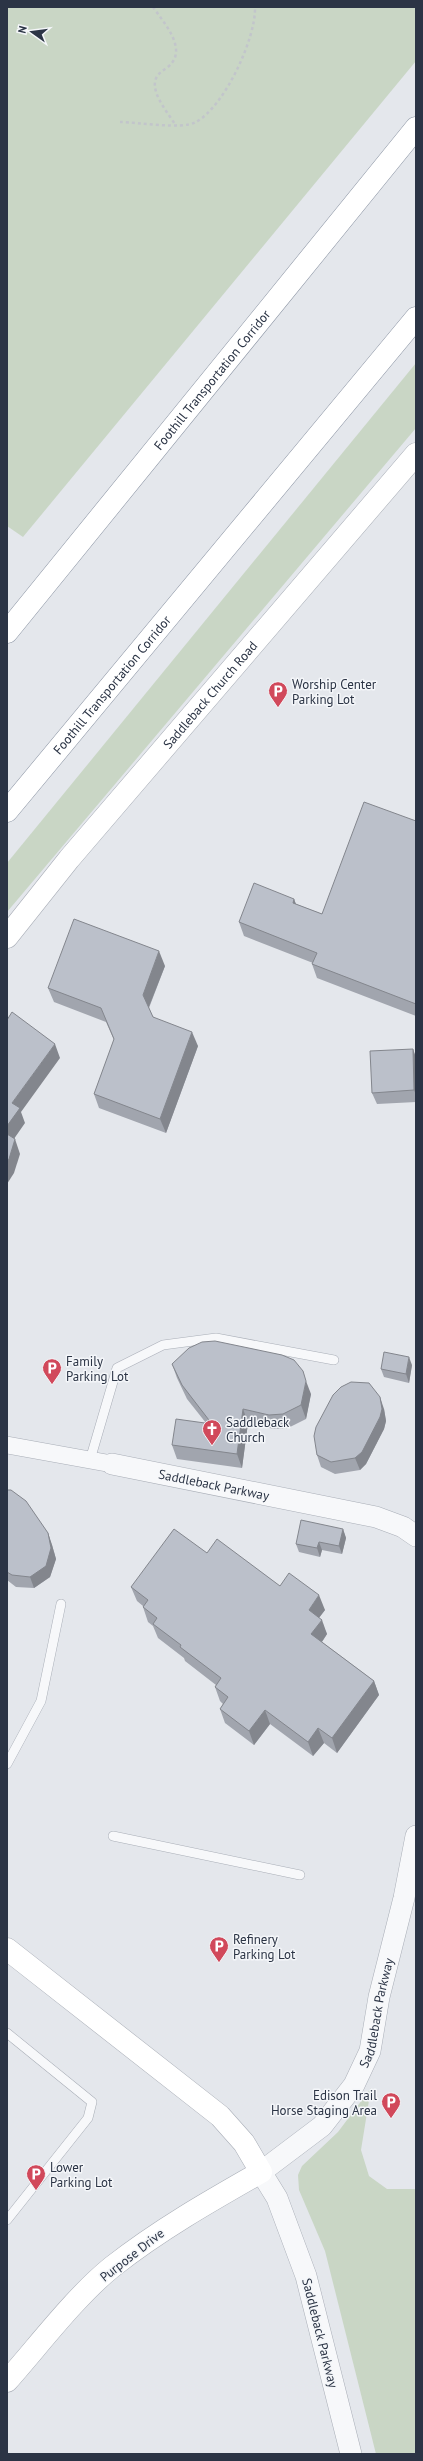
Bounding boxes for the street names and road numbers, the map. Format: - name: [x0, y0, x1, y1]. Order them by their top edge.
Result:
- street label: Foothill Transportation Corridor: [150, 306, 274, 453]
- street label: Foothill Transportation Corridor: [49, 611, 175, 758]
- street label: Saddleback Church Road: [159, 637, 261, 752]
- street label: Saddleback Parkway: [157, 1465, 271, 1504]
- street label: Saddleback Parkway: [355, 1956, 397, 2071]
- street label: Purpose Drive: [96, 2225, 168, 2285]
- street label: Saddleback Parkway: [298, 2276, 342, 2390]

